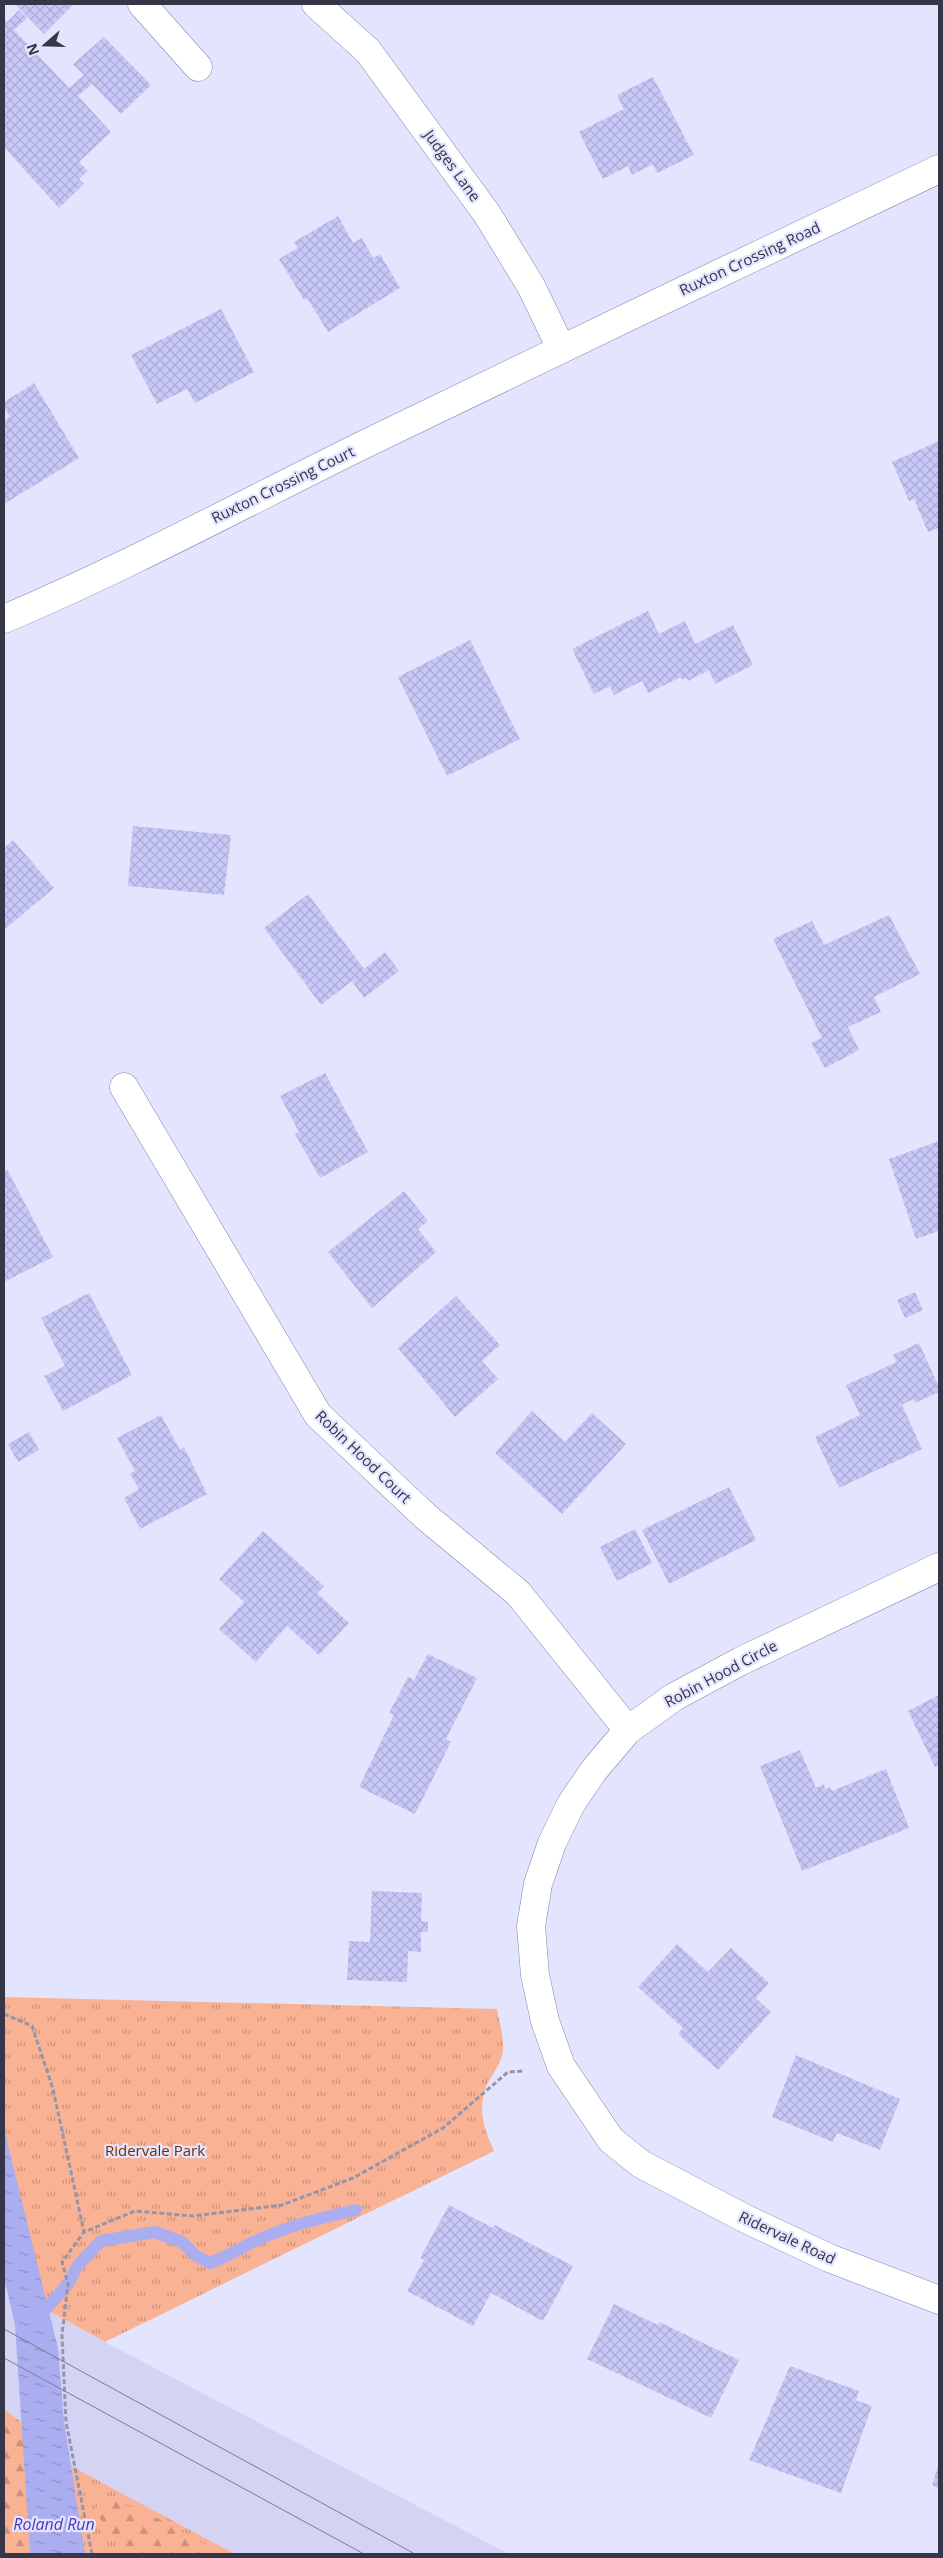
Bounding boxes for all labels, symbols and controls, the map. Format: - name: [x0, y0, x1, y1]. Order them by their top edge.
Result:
- north arrow: [20, 20, 70, 70]
- text: N: [21, 41, 43, 58]
- street label: Judges Lane: [419, 124, 486, 205]
- street label: Ruxton Crossing Road: [676, 217, 823, 300]
- street label: Ruxton Crossing Court: [208, 441, 357, 527]
- street label: Robin Hood Court: [312, 1405, 416, 1507]
- street label: Robin Hood Circle: [661, 1635, 781, 1711]
- park label: Ridervale Park: [105, 2140, 205, 2160]
- street label: Ridervale Road: [736, 2206, 839, 2268]
- water label: Roland Run: [13, 2513, 95, 2535]

